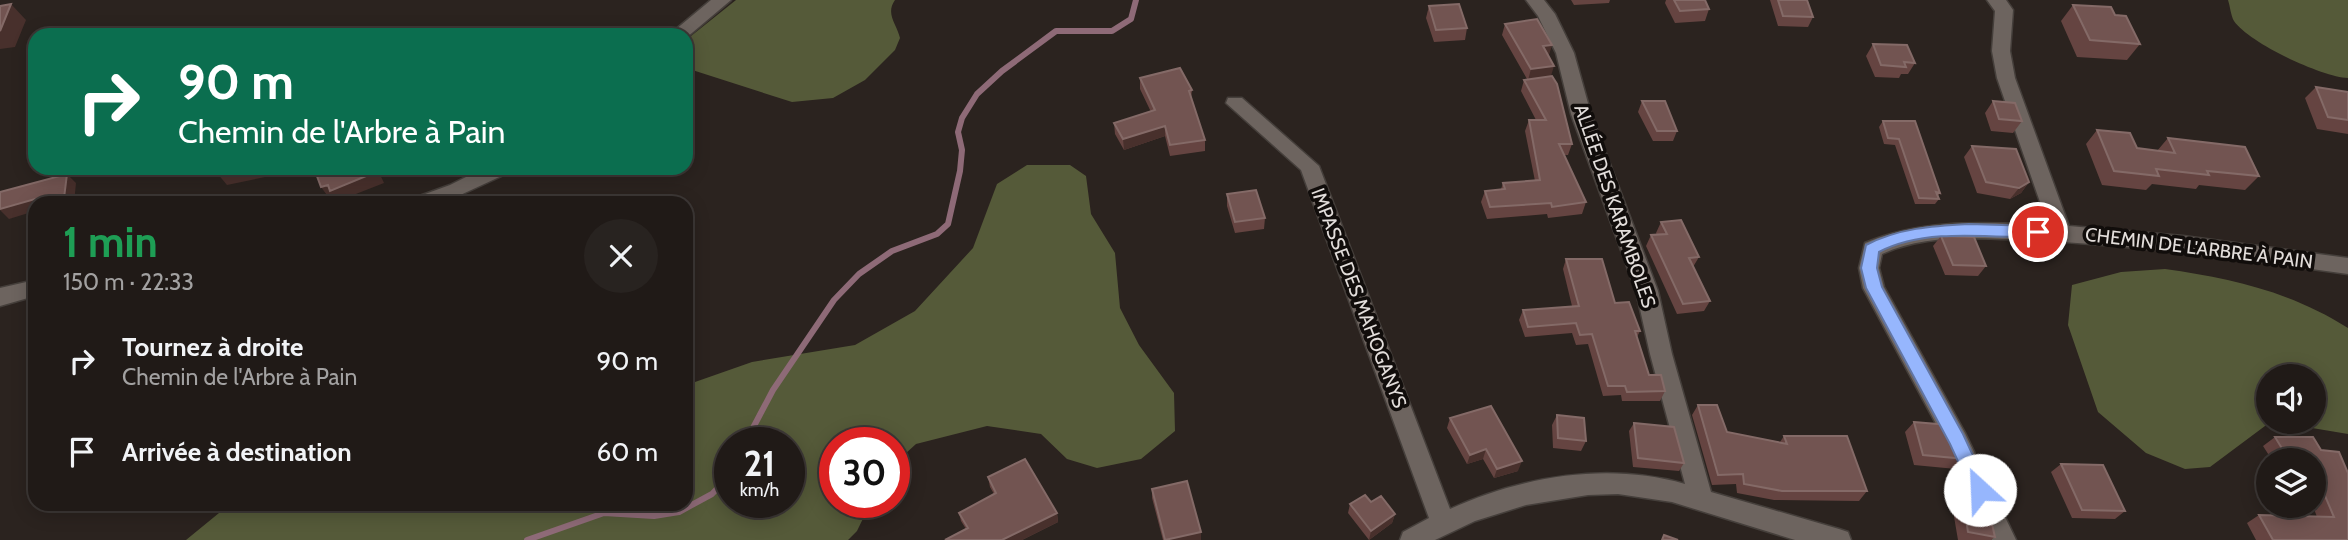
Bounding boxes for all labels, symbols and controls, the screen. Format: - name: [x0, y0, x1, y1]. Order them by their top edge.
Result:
- text: 90 m: [178, 52, 294, 111]
- icon: right: [63, 56, 154, 147]
- street label: ALLÉE DES KARAMBOLES: [1569, 101, 1662, 311]
- text: Chemin de l'Arbre à Pain: [178, 112, 505, 151]
- street label: IMPASSE DES MAHOGANYS: [1306, 185, 1412, 411]
- pin: [2008, 202, 2068, 262]
- icon: arrive: [2019, 213, 2057, 251]
- text: 1 min: [63, 216, 158, 268]
- button: close: [584, 219, 658, 293]
- street label: CHEMIN DE L'ARBRE À PAIN: [2084, 222, 2314, 273]
- text: 150 m · 22:33: [63, 268, 194, 296]
- text: Tournez à droite: [122, 331, 304, 363]
- icon: right: [63, 342, 101, 380]
- text: 90 m: [596, 345, 658, 377]
- text: Chemin de l'Arbre à Pain: [122, 363, 357, 391]
- map controls: [2256, 364, 2326, 518]
- button: sound: [2256, 364, 2326, 434]
- speed limit sign: 30: [819, 427, 910, 518]
- icon: arrive: [63, 433, 101, 471]
- text: Arrivée à destination: [122, 436, 352, 468]
- text: 60 m: [596, 436, 658, 468]
- text: 21: [744, 442, 775, 485]
- button: layers: [2256, 448, 2326, 518]
- position arrow: [1943, 453, 2017, 527]
- text: km/h: [740, 479, 779, 501]

